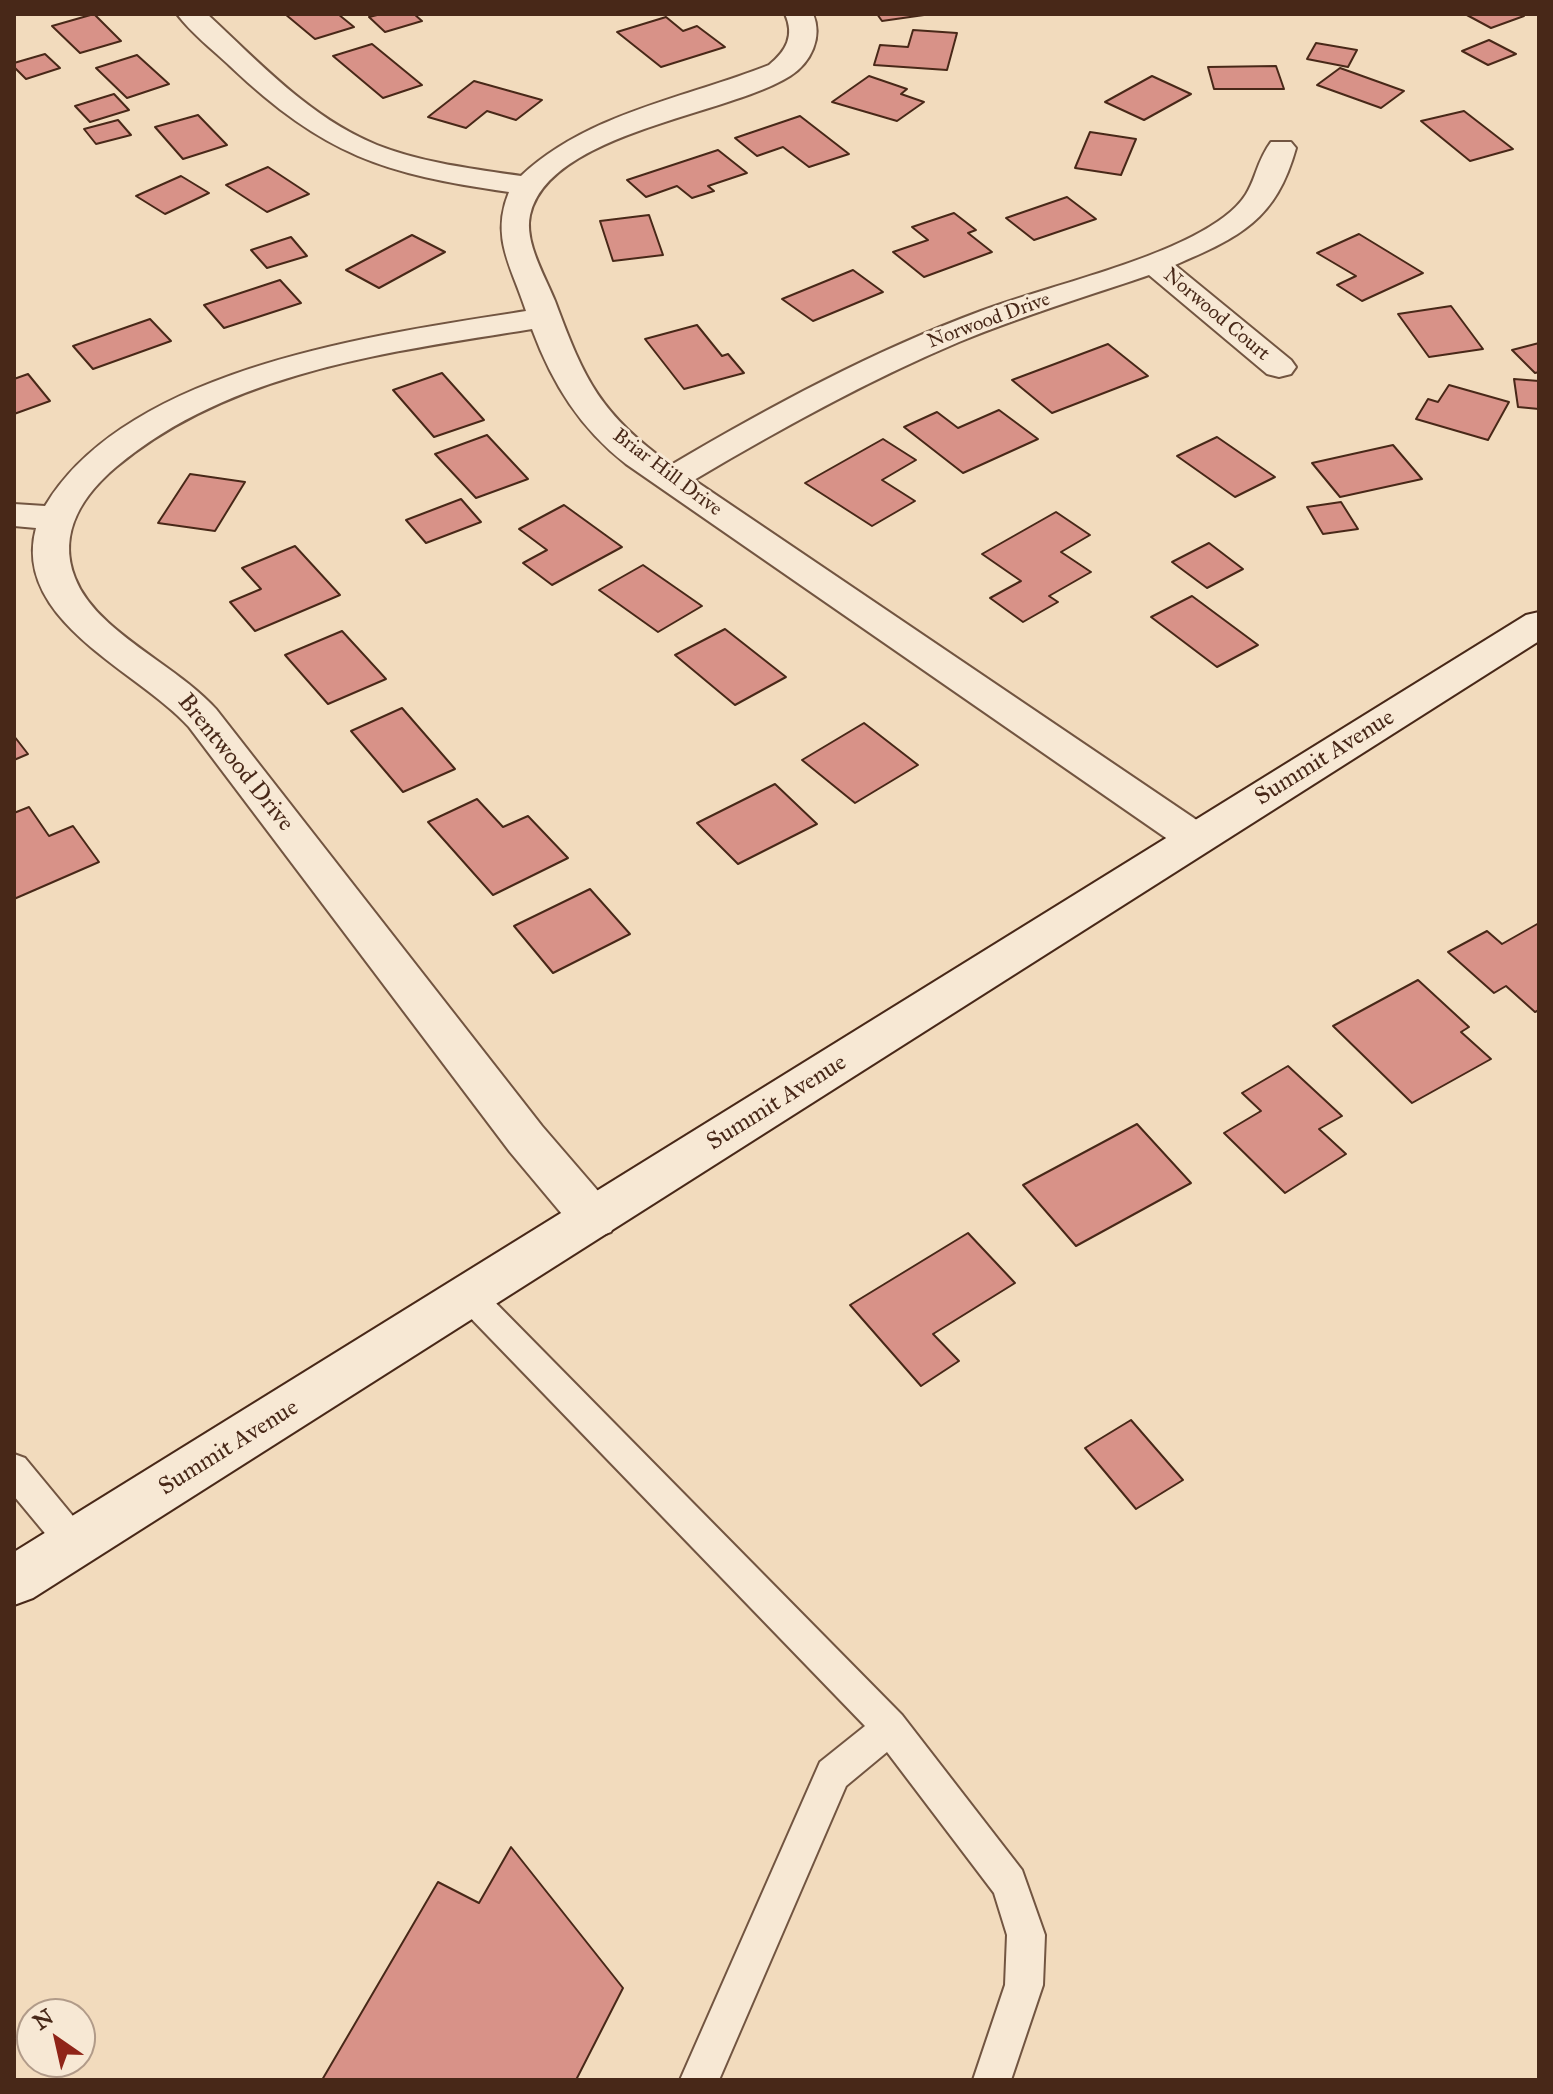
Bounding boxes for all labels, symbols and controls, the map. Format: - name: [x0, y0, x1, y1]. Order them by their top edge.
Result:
- street label: Norwood Court: [1158, 264, 1274, 366]
- street label: Norwood Drive: [925, 288, 1053, 354]
- street label: Briar Hill Drive: [608, 424, 726, 522]
- street label: Brentwood Drive: [171, 688, 299, 838]
- street label: Summit Avenue: [1250, 704, 1400, 812]
- street label: Summit Avenue: [702, 1049, 852, 1157]
- street label: Summit Avenue: [154, 1394, 304, 1502]
- north arrow: [16, 1998, 96, 2078]
- text: N: [28, 2003, 59, 2036]

